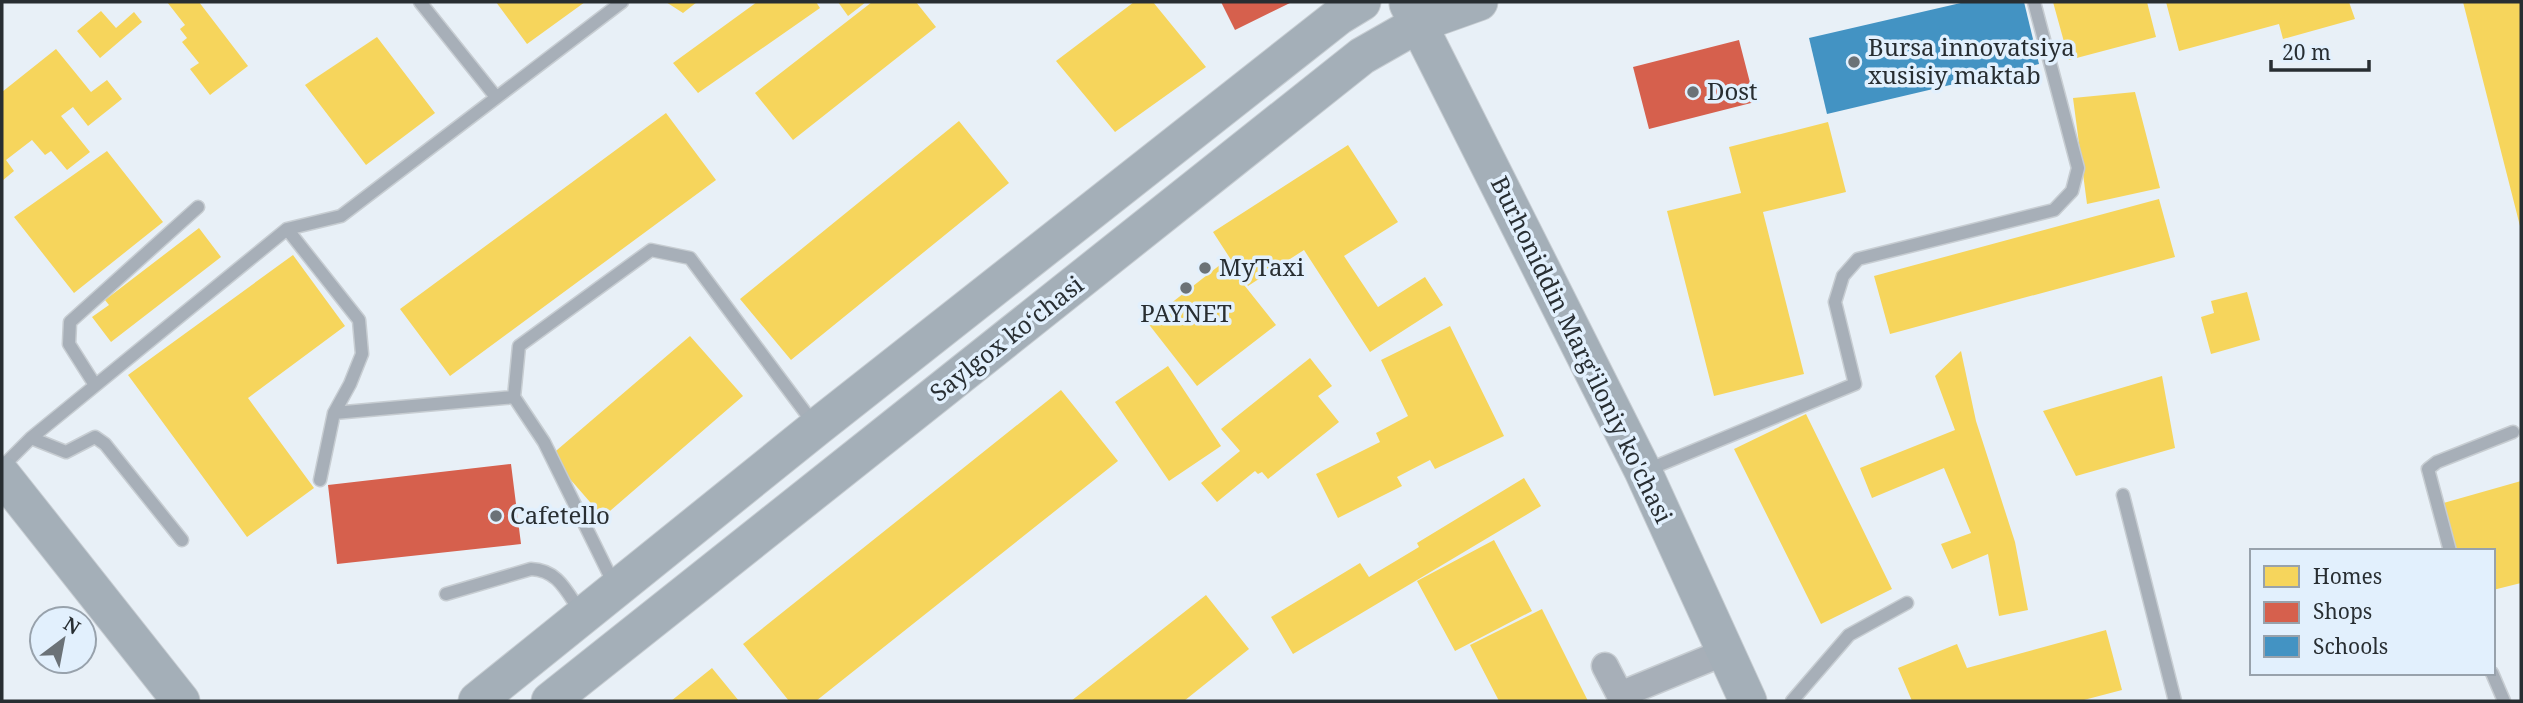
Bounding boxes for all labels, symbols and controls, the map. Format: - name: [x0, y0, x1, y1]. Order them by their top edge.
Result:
- scale bar: [2271, 28, 2369, 72]
- place label: Bursa innovatsiya xusisiy maktab: [1868, 30, 2075, 91]
- text: 20 m: [2282, 38, 2331, 66]
- marker: Bursa innovatsiya xusisiy maktab: [1846, 54, 1862, 70]
- place label: Dost: [1707, 74, 1758, 107]
- marker: Dost: [1685, 84, 1701, 100]
- street label: Burhoniddin Marg'iloniy ko'chasi: [1484, 170, 1681, 529]
- place label: MyTaxi: [1219, 250, 1304, 283]
- marker: MyTaxi: [1197, 260, 1213, 276]
- street label: Saylgox koʻchasi: [922, 267, 1090, 408]
- marker: PAYNET: [1178, 280, 1194, 296]
- place label: PAYNET: [1140, 296, 1232, 329]
- place label: Cafetello: [510, 498, 610, 531]
- marker: Cafetello: [488, 508, 504, 524]
- legend: [2250, 549, 2495, 675]
- text: Homes: [2313, 562, 2382, 590]
- text: Shops: [2313, 597, 2372, 625]
- north arrow: [28, 605, 98, 675]
- text: N: [59, 611, 85, 641]
- text: Schools: [2313, 632, 2388, 660]

